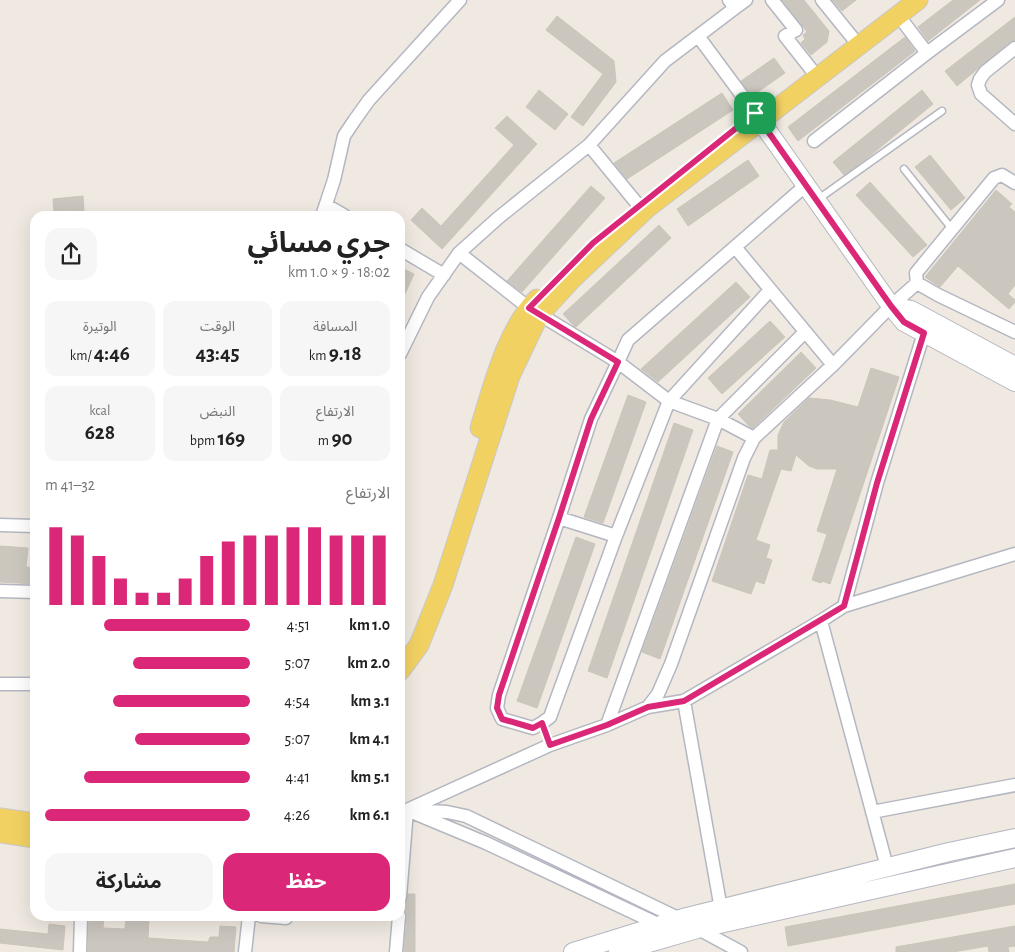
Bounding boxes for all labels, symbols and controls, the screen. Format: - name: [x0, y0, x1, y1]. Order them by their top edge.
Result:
- pin: [734, 92, 776, 134]
- icon: arrive: [741, 99, 769, 127]
- button: share: [45, 228, 97, 280]
- text: جري مسائي: [248, 230, 390, 258]
- text: 18:02 · 9 × 1.0 km: [288, 264, 390, 280]
- text: الوتيرة: [83, 320, 117, 334]
- text: الوقت: [200, 320, 235, 334]
- text: المسافة: [313, 320, 357, 334]
- text: 4:46: [94, 343, 130, 364]
- text: 43:45: [195, 343, 240, 364]
- text: 9.18: [329, 343, 362, 364]
- text: /km: [70, 349, 94, 363]
- text: km: [309, 349, 329, 363]
- text: kcal: [89, 404, 111, 418]
- text: النبض: [200, 405, 235, 419]
- text: الارتفاع: [316, 405, 354, 419]
- text: 628: [85, 422, 115, 443]
- text: 169: [217, 428, 245, 449]
- text: 90: [331, 428, 352, 449]
- text: bpm: [190, 434, 217, 448]
- text: m: [318, 434, 331, 448]
- text: 32–41 m: [45, 477, 95, 493]
- text: الارتفاع: [346, 485, 390, 501]
- text: 4:51: [286, 617, 310, 633]
- text: 1.0 km: [349, 617, 390, 633]
- text: 5:07: [285, 655, 310, 671]
- text: 2.0 km: [347, 655, 390, 671]
- text: 4:54: [284, 693, 310, 709]
- text: 3.1 km: [350, 693, 390, 709]
- text: 5:07: [285, 731, 310, 747]
- text: 4.1 km: [349, 731, 390, 747]
- text: 4:41: [285, 769, 310, 785]
- text: 5.1 km: [350, 769, 390, 785]
- text: 4:26: [284, 807, 310, 823]
- text: 6.1 km: [350, 807, 390, 823]
- button: مشاركة: [45, 853, 213, 911]
- button: حفظ: [223, 853, 390, 911]

